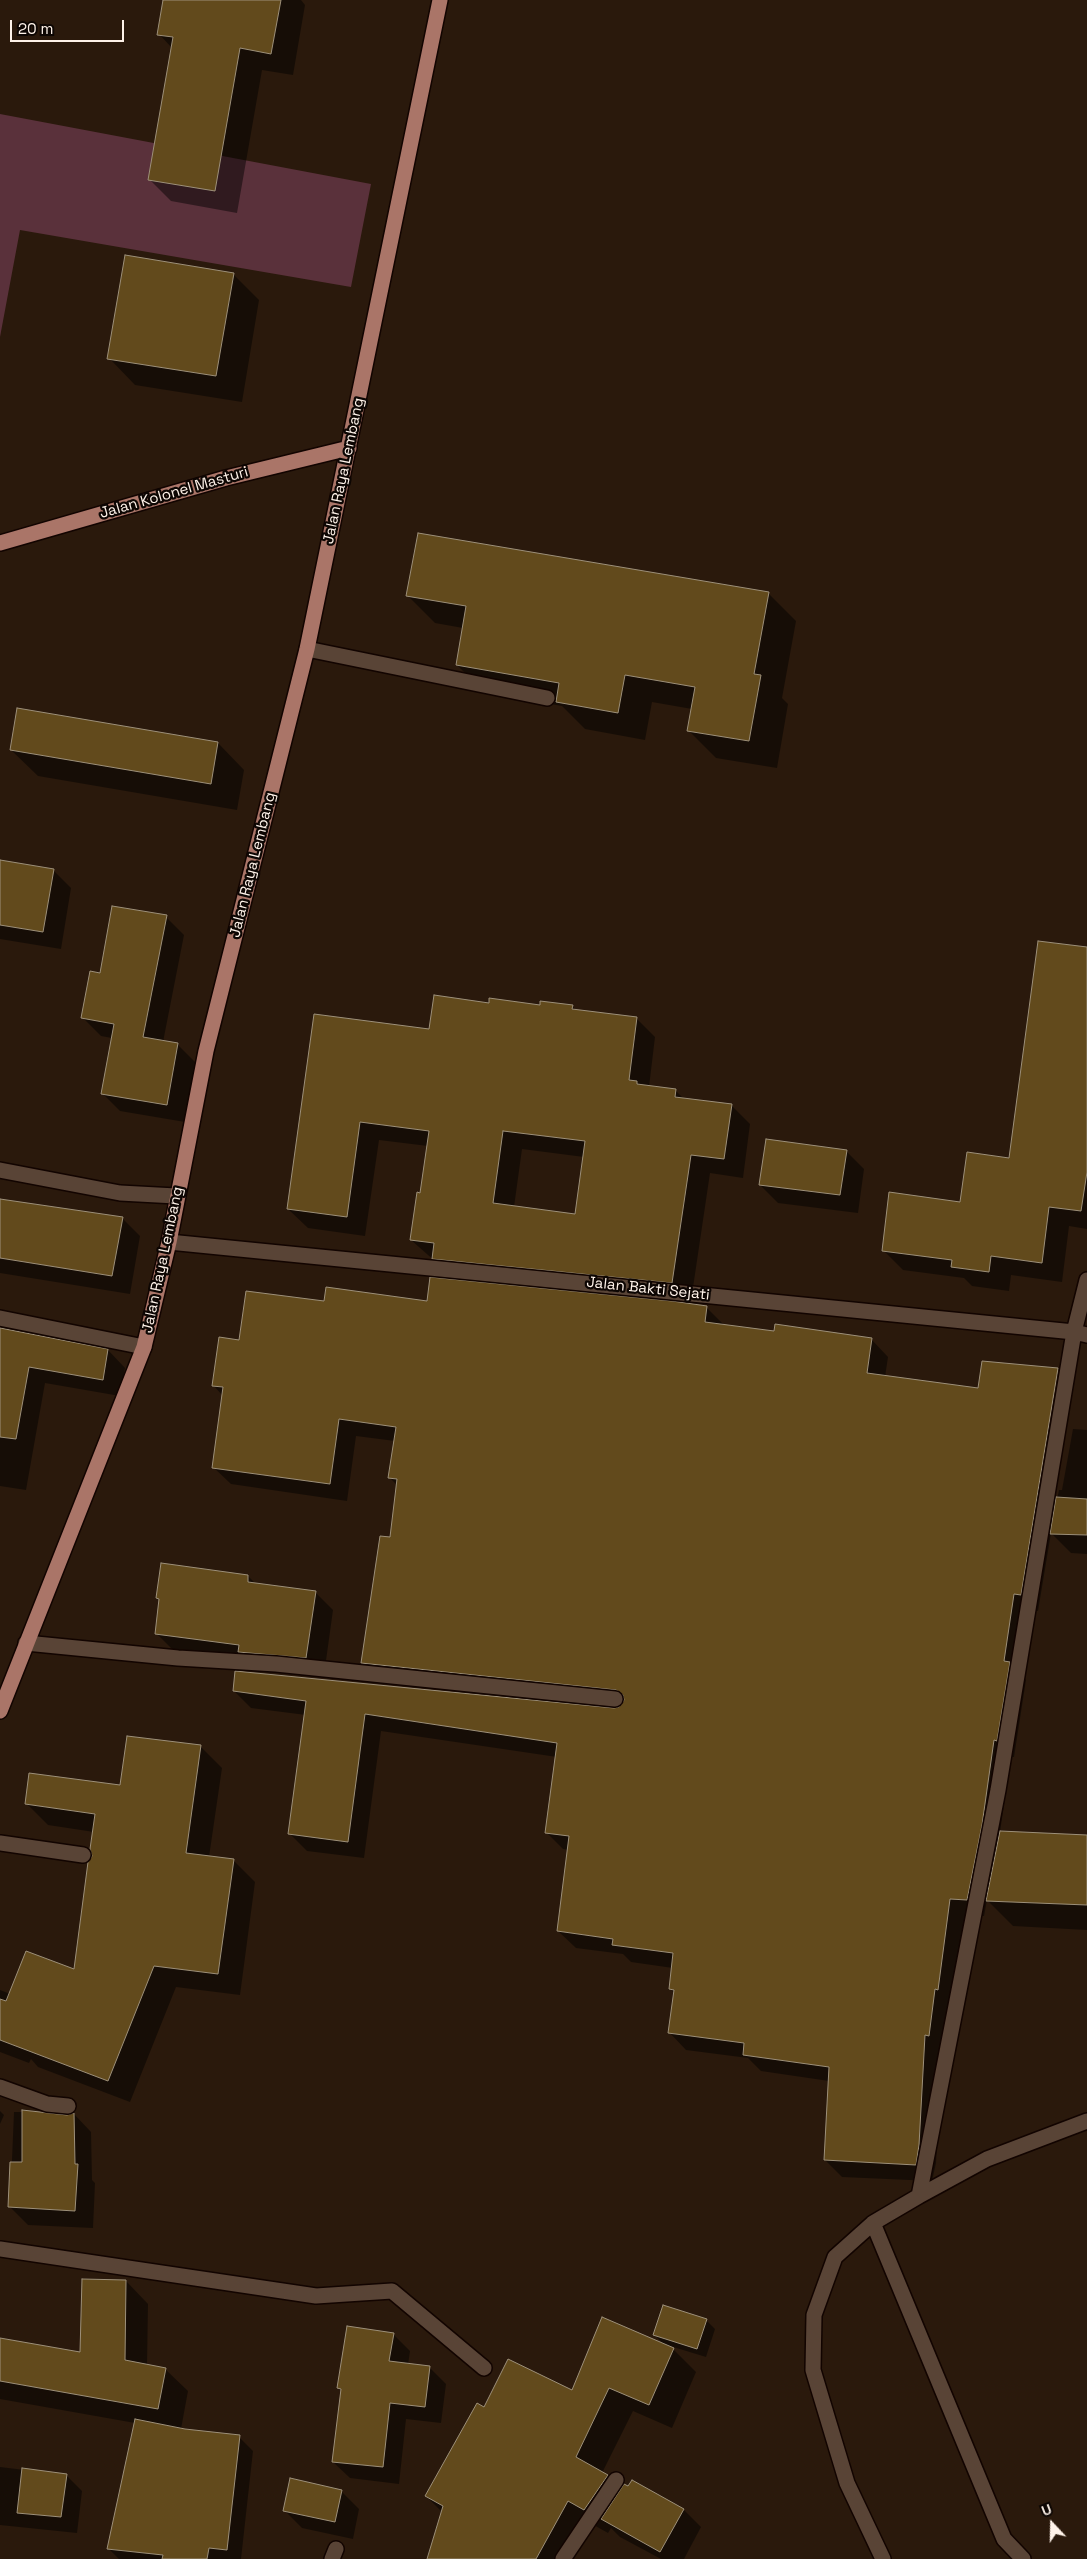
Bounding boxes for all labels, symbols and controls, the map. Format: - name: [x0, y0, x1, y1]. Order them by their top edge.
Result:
- scale bar: [12, 10, 126, 42]
- text: 20 m: [18, 19, 53, 38]
- street label: Jalan Raya Lembang: [320, 396, 368, 546]
- street label: Jalan Kolonel Masturi: [98, 463, 250, 523]
- street label: Jalan Raya Lembang: [226, 790, 280, 940]
- street label: Jalan Raya Lembang: [139, 1185, 187, 1335]
- street label: Jalan Bakti Sejati: [585, 1274, 711, 1304]
- north arrow: [1027, 2499, 1077, 2549]
- text: U: [1039, 2500, 1054, 2520]

